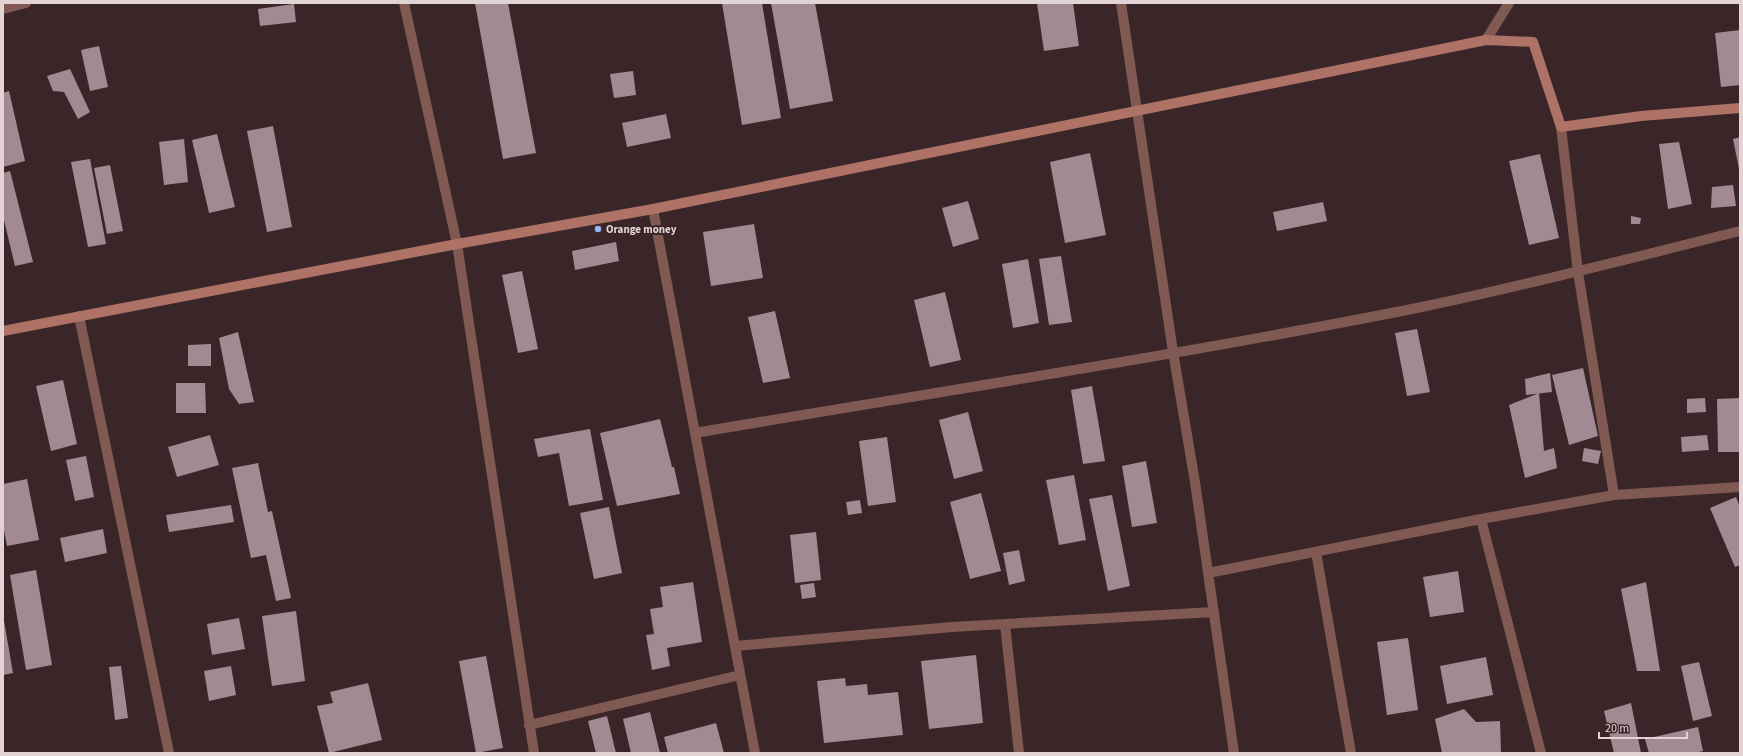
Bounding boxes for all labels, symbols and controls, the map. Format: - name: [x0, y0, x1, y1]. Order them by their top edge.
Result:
- place label: Orange money: [606, 222, 677, 237]
- marker: Orange money: [593, 224, 603, 234]
- scale bar: [1599, 714, 1687, 740]
- text: 20 m: [1605, 720, 1629, 737]

